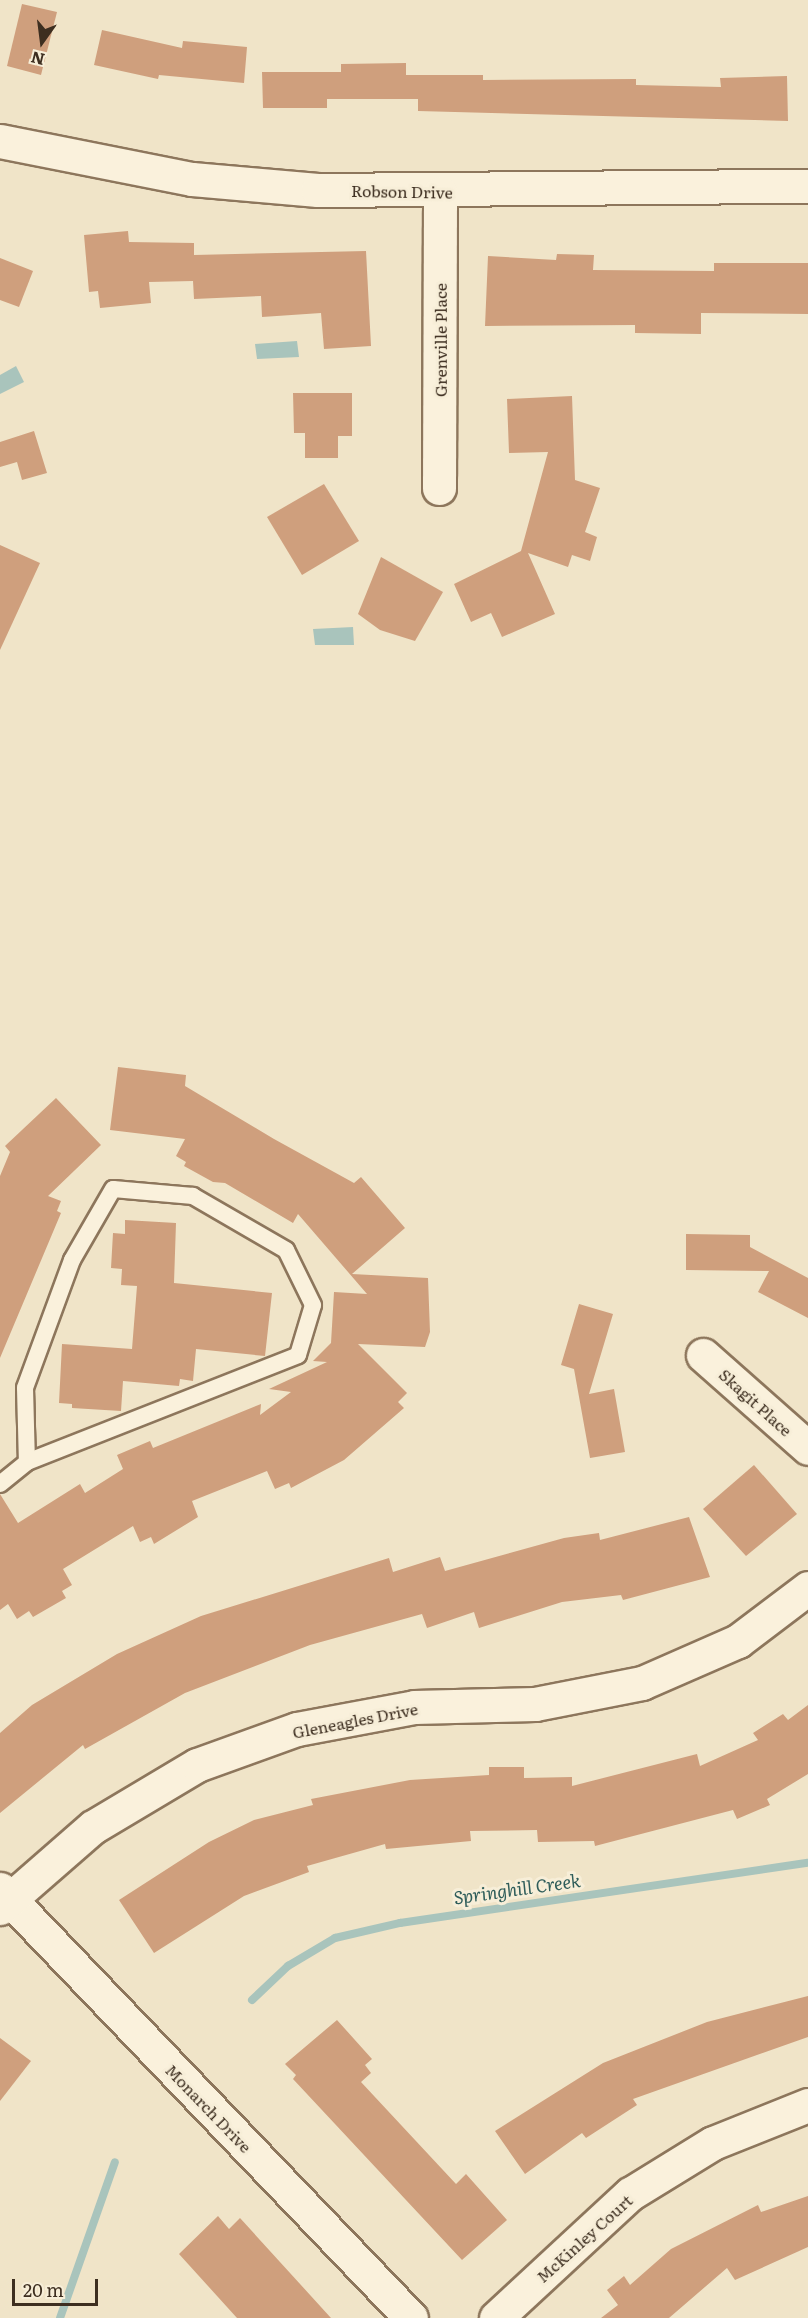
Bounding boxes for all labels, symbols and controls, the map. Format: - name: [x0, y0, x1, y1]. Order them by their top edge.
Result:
- north arrow: [12, 12, 72, 72]
- text: N: [28, 46, 47, 73]
- street label: Robson Drive: [351, 181, 453, 201]
- street label: Grenville Place: [430, 283, 450, 397]
- street label: Skagit Place: [716, 1364, 796, 1440]
- street label: Gleneagles Drive: [291, 1698, 419, 1742]
- water label: Springhill Creek: [452, 1869, 582, 1909]
- street label: Monarch Drive: [162, 2060, 256, 2156]
- street label: McKinley Court: [532, 2190, 636, 2286]
- scale bar: [15, 2267, 100, 2305]
- text: 20 m: [23, 2276, 64, 2303]

